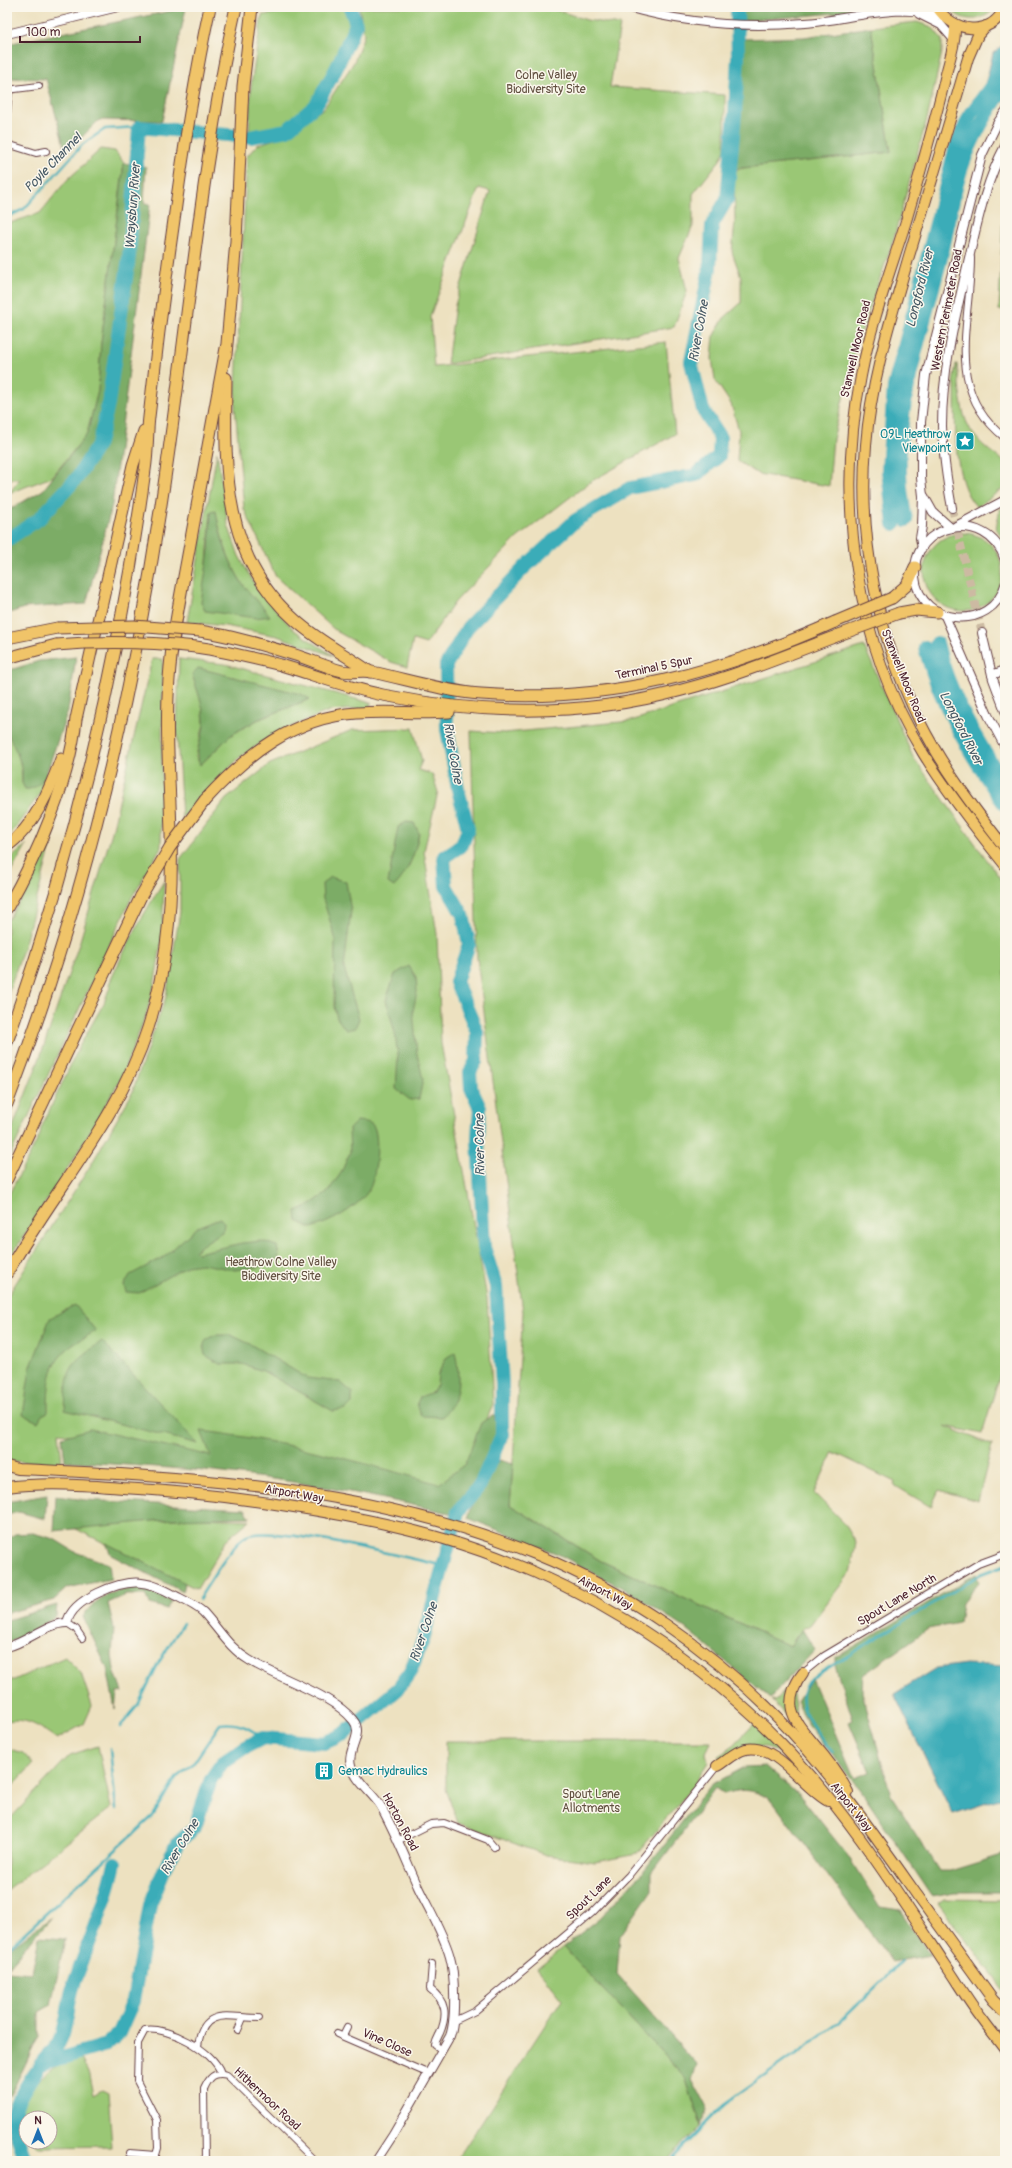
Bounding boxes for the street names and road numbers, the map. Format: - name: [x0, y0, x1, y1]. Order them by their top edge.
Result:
- street label: Western Perimeter Road: [928, 248, 966, 372]
- street label: Stanwell Moor Road: [838, 299, 875, 399]
- street label: Stanwell Moor Road: [877, 627, 929, 725]
- street label: Terminal 5 Spur: [614, 652, 695, 684]
- street label: Airport Way: [264, 1481, 324, 1507]
- street label: Spout Lane North: [855, 1570, 939, 1629]
- street label: Airport Way: [575, 1573, 635, 1613]
- street label: Airport Way: [827, 1779, 875, 1835]
- street label: Horton Road: [378, 1790, 422, 1854]
- street label: Spout Lane: [563, 1873, 615, 1923]
- street label: Vine Close: [360, 2025, 414, 2061]
- street label: Hithermoor Road: [231, 2064, 304, 2134]

